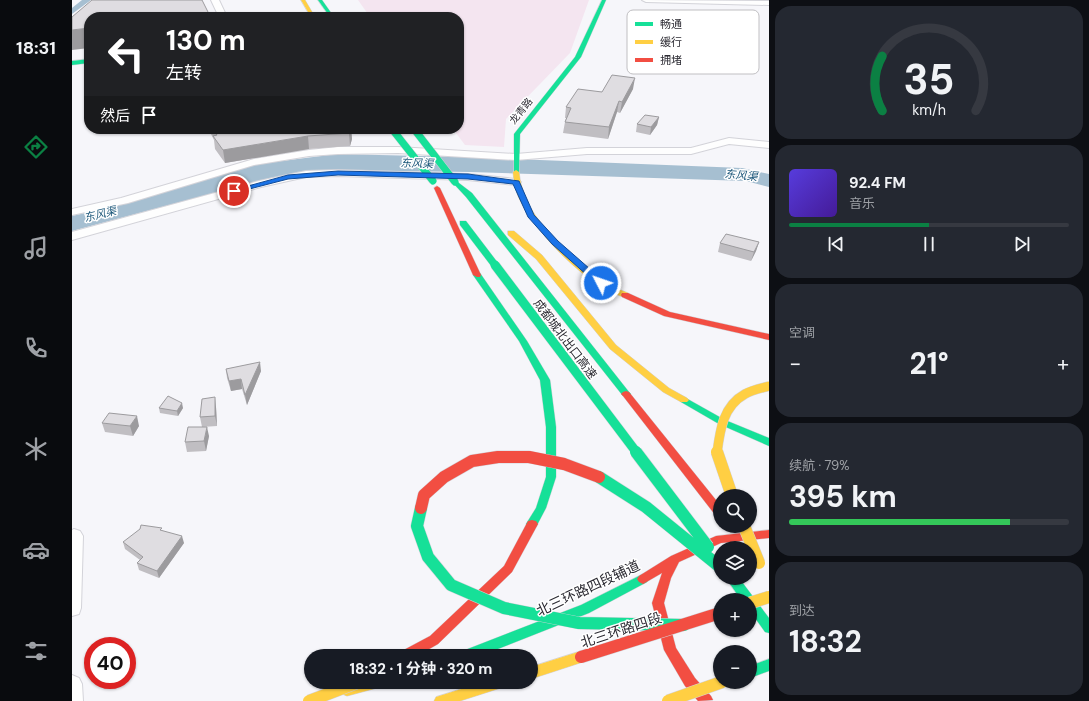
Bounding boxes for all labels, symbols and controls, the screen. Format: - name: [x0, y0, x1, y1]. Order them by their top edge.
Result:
- legend: [627, 10, 759, 74]
- text: 畅通: [660, 17, 682, 31]
- text: 130 m: [166, 22, 246, 59]
- icon: left: [100, 28, 152, 80]
- text: 缓行: [660, 35, 682, 49]
- text: 18:31: [16, 36, 56, 60]
- text: 35: [904, 52, 954, 106]
- text: 拥堵: [660, 53, 682, 67]
- text: 左转: [166, 61, 202, 85]
- street label: 龙青路: [507, 95, 535, 127]
- text: km/h: [912, 100, 946, 118]
- icon: arrive: [138, 104, 160, 126]
- text: 然后: [100, 106, 130, 126]
- icon: directions: [22, 133, 50, 161]
- water label: 东风渠: [400, 155, 436, 171]
- water label: 东风渠: [724, 167, 760, 184]
- text: 92.4 FM: [849, 173, 906, 193]
- pin: [217, 174, 251, 208]
- icon: arrive: [223, 180, 245, 202]
- text: 音乐: [849, 195, 875, 212]
- water label: 东风渠: [82, 203, 120, 225]
- icon: previous: [825, 233, 847, 255]
- icon: pause: [918, 233, 940, 255]
- icon: next: [1011, 233, 1033, 255]
- icon: music: [22, 234, 50, 262]
- position arrow: [580, 262, 622, 304]
- street label: 成都城北出口高速: [530, 296, 600, 382]
- text: 空调: [789, 324, 815, 341]
- icon: phone: [22, 334, 50, 362]
- text: 21°: [909, 344, 949, 383]
- text: −: [789, 349, 801, 378]
- text: +: [1057, 349, 1069, 378]
- icon: climate: [22, 435, 50, 463]
- text: 续航 · 79%: [789, 457, 849, 474]
- text: 395 km: [789, 477, 897, 516]
- map controls: [713, 489, 757, 689]
- button: search: [713, 489, 757, 533]
- icon: car: [22, 536, 50, 564]
- button: layers: [713, 541, 757, 585]
- street label: 北三环路四段辅道: [533, 556, 643, 620]
- button: +: [713, 593, 757, 637]
- text: 到达: [789, 602, 815, 619]
- street label: 北三环路四段: [578, 608, 664, 652]
- text: 18:32: [789, 622, 862, 661]
- icon: filters: [22, 637, 50, 665]
- speed limit sign: 40: [84, 637, 136, 689]
- button: −: [713, 645, 757, 689]
- text: 18:32 · 1 分钟 · 320 m: [350, 659, 492, 679]

